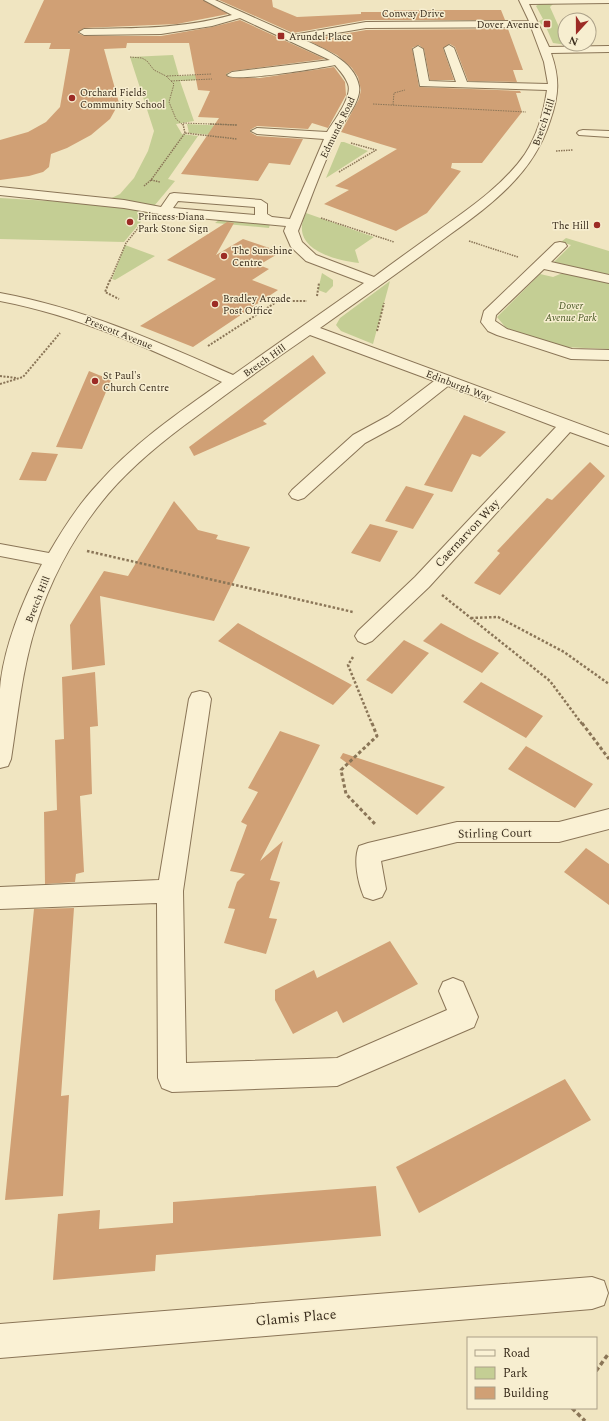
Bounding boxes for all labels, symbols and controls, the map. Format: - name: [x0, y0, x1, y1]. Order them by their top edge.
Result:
- street label: Conway Drive: [382, 6, 444, 22]
- north arrow: [557, 12, 597, 52]
- place label: Dover Avenue: [477, 17, 539, 33]
- marker: Dover Avenue: [542, 19, 552, 29]
- place label: Arundel Place: [289, 29, 352, 45]
- marker: Arundel Place: [276, 31, 286, 41]
- text: N: [566, 31, 581, 50]
- place label: Orchard Fields Community School: [80, 85, 165, 113]
- marker: Orchard Fields Community School: [67, 93, 77, 103]
- street label: Edmunds Road: [316, 93, 360, 161]
- street label: Bretch Hill: [528, 96, 560, 148]
- place label: Princess Diana Park Stone Sign: [138, 209, 208, 237]
- marker: Princess Diana Park Stone Sign: [125, 217, 135, 227]
- place label: The Hill: [552, 218, 589, 234]
- marker: The Hill: [592, 220, 602, 230]
- place label: The Sunshine Centre: [232, 243, 293, 271]
- marker: The Sunshine Centre: [219, 251, 229, 261]
- place label: Bradley Arcade Post Office: [223, 291, 291, 319]
- park label: Dover Avenue Park: [544, 298, 597, 326]
- marker: Bradley Arcade Post Office: [210, 299, 220, 309]
- street label: Prescott Avenue: [82, 312, 155, 354]
- street label: Bretch Hill: [240, 340, 289, 381]
- street label: Edinburgh Way: [424, 366, 495, 406]
- place label: St Paul's Church Centre: [103, 368, 169, 396]
- marker: St Paul's Church Centre: [90, 376, 100, 386]
- street label: Caernarvon Way: [430, 494, 505, 572]
- street label: Bretch Hill: [21, 574, 55, 625]
- street label: Stirling Court: [458, 823, 532, 844]
- street label: Glamis Place: [255, 1303, 338, 1331]
- legend: [467, 1337, 597, 1409]
- text: Road: [503, 1344, 530, 1363]
- text: Park: [503, 1364, 528, 1383]
- text: Building: [503, 1384, 549, 1403]

